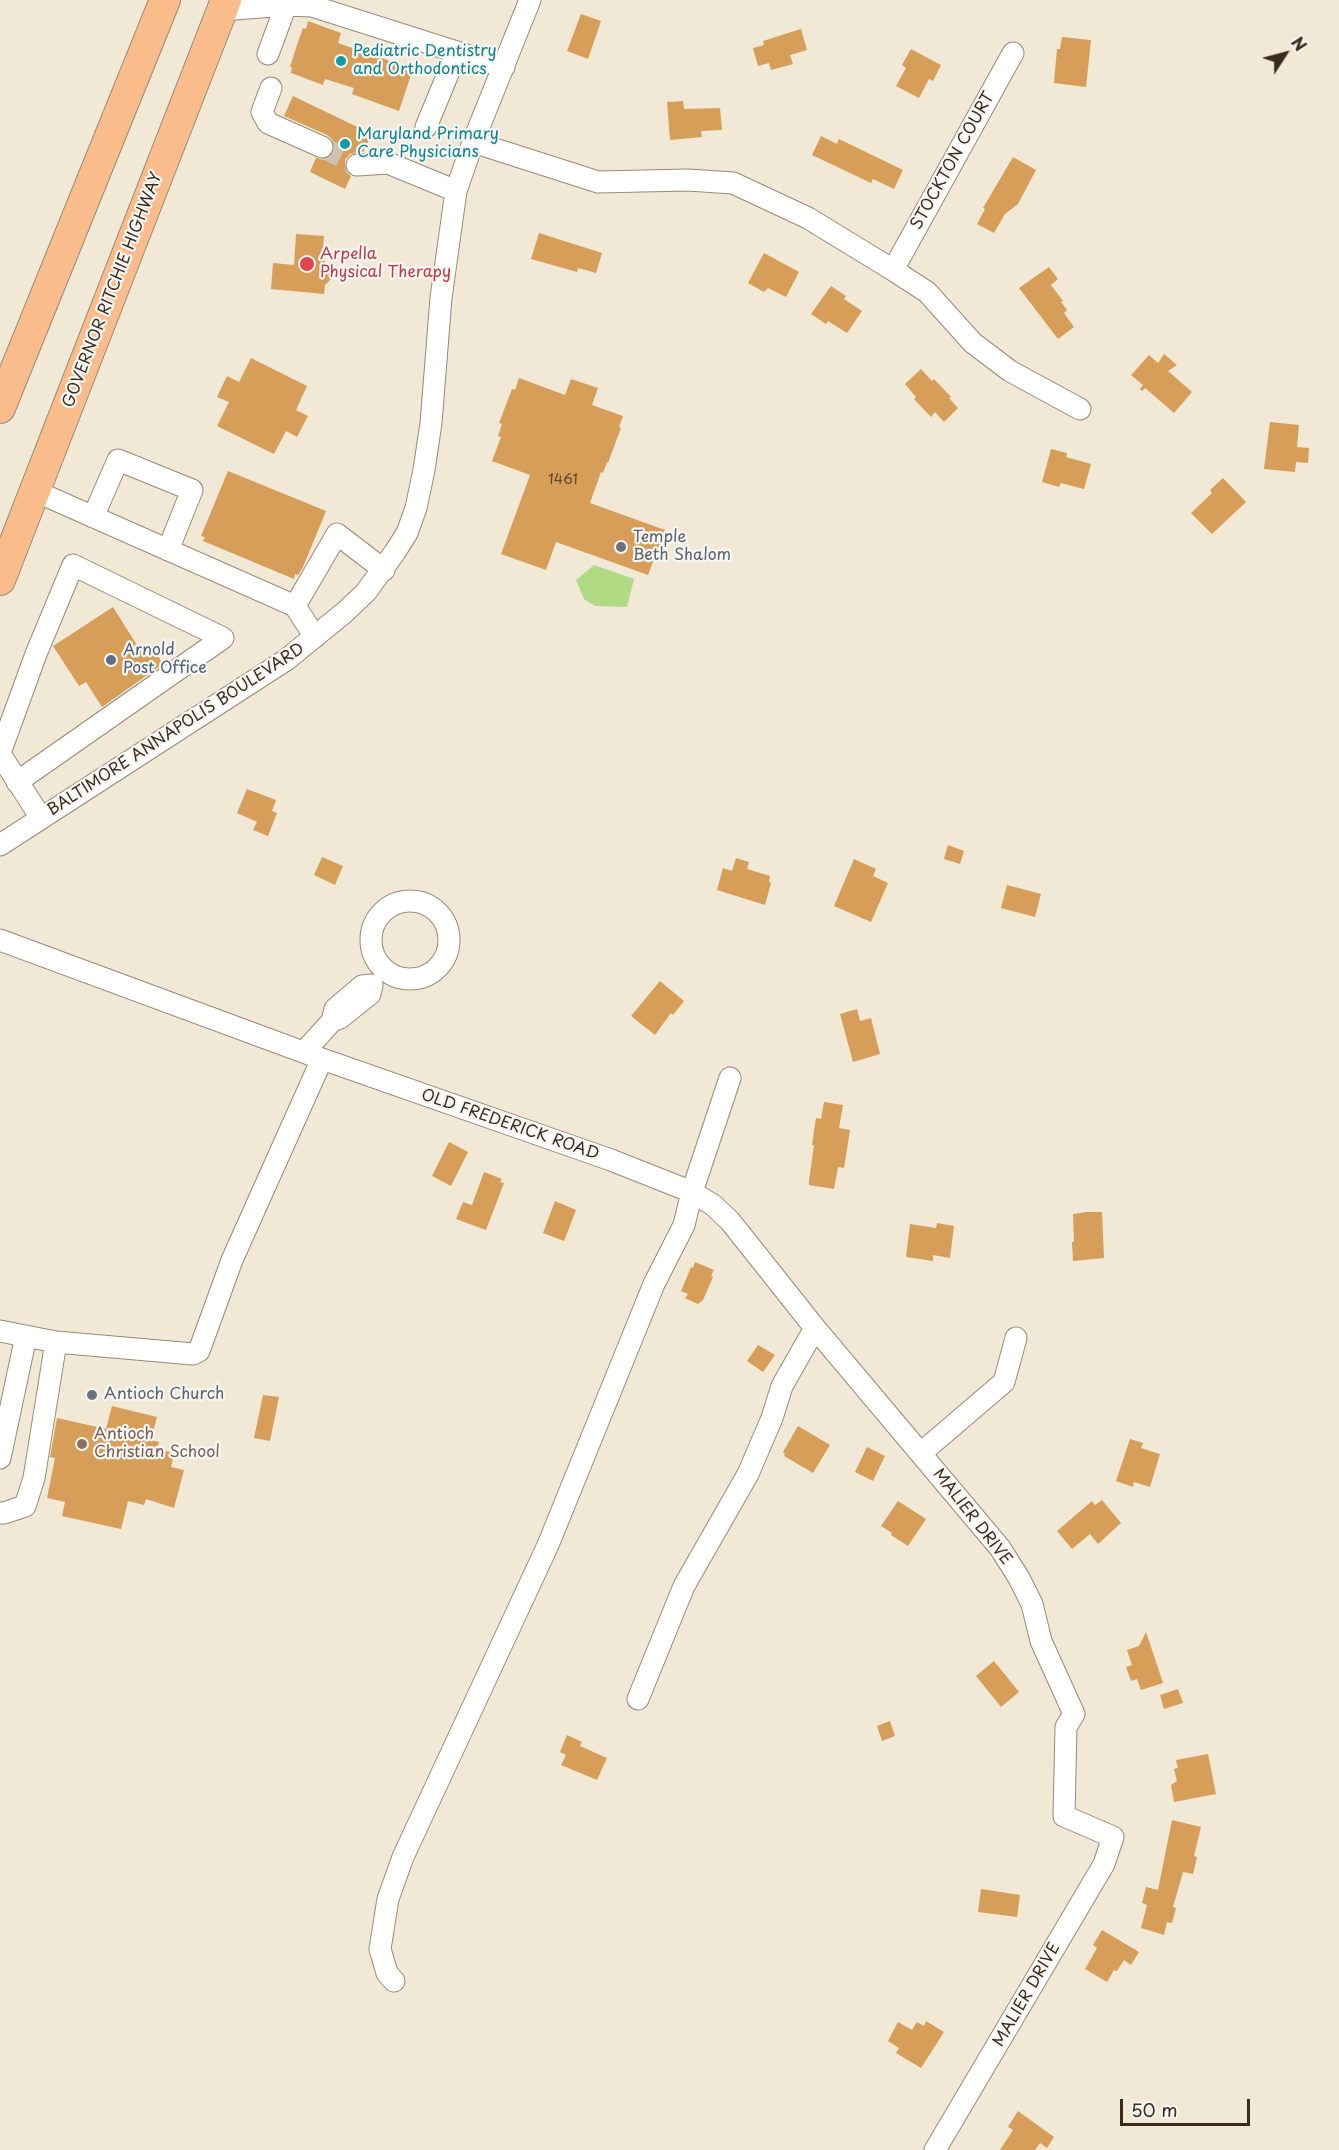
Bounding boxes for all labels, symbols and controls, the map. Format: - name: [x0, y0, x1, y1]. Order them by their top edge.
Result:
- north arrow: [1255, 24, 1315, 84]
- text: N: [1286, 31, 1313, 56]
- place label: Pediatric Dentistry and Orthodontics: [353, 42, 497, 80]
- marker: Pediatric Dentistry and Orthodontics: [334, 54, 348, 68]
- street label: STOCKTON COURT: [907, 89, 999, 233]
- place label: Maryland Primary Care Physicians: [357, 125, 499, 163]
- marker: Maryland Primary Care Physicians: [338, 137, 352, 151]
- street label: GOVERNOR RITCHIE HIGHWAY: [59, 170, 167, 410]
- place label: Arpella Physical Therapy: [320, 245, 451, 283]
- marker: Arpella Physical Therapy: [298, 255, 316, 273]
- house number: 1461: [548, 472, 578, 488]
- place label: Temple Beth Shalom: [633, 528, 731, 566]
- marker: Temple Beth Shalom: [614, 540, 628, 554]
- street label: BALTIMORE ANNAPOLIS BOULEVARD: [44, 640, 308, 820]
- place label: Arnold Post Office: [123, 641, 207, 679]
- marker: Arnold Post Office: [104, 653, 118, 667]
- street label: OLD FREDERICK ROAD: [419, 1086, 601, 1164]
- place label: Antioch Church: [104, 1385, 224, 1405]
- marker: Antioch Church: [85, 1388, 99, 1402]
- place label: Antioch Christian School: [94, 1425, 220, 1463]
- marker: Antioch Christian School: [75, 1437, 89, 1451]
- street label: MALIER DRIVE: [928, 1465, 1016, 1569]
- street label: MALIER DRIVE: [989, 1940, 1065, 2050]
- scale bar: [1123, 2087, 1254, 2125]
- text: 50 m: [1131, 2096, 1178, 2123]

